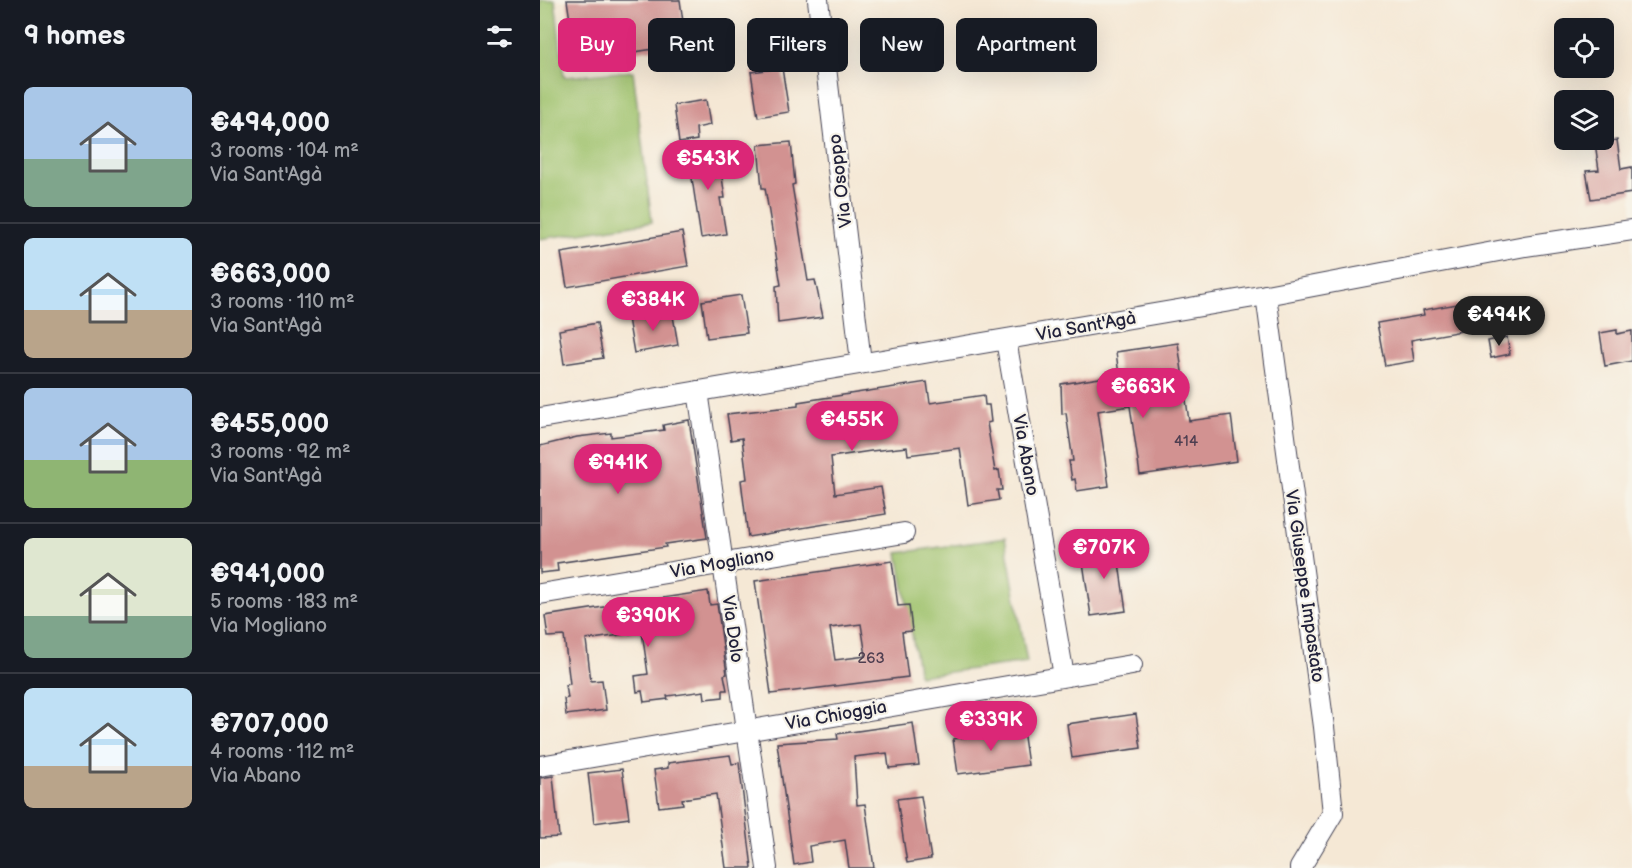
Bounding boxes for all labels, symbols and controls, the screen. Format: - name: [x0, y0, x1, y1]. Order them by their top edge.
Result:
- chip: Buy: [558, 18, 636, 72]
- chip: Rent: [648, 18, 735, 72]
- chip: Filters: [747, 18, 848, 72]
- chip: New: [860, 18, 944, 72]
- chip: Apartment: [956, 18, 1097, 72]
- map controls: [1554, 18, 1614, 150]
- button: locate: [1554, 18, 1614, 78]
- icon: filters: [483, 20, 516, 53]
- text: 9 homes: [24, 21, 125, 52]
- button: layers: [1554, 90, 1614, 150]
- text: €494,000: [210, 108, 330, 139]
- icon: home: [72, 111, 144, 183]
- street label: Via Osoppo: [824, 133, 857, 229]
- text: 3 rooms · 104 m²: [210, 139, 359, 163]
- pin: €543K: [666, 140, 750, 191]
- text: €543K: [676, 147, 740, 171]
- text: Via Sant'Agà: [210, 163, 322, 187]
- text: €663,000: [210, 259, 331, 290]
- icon: home: [72, 262, 144, 334]
- pin: €384K: [611, 281, 695, 332]
- text: €384K: [621, 288, 685, 312]
- text: 3 rooms · 110 m²: [210, 290, 355, 314]
- pin: €494K: [1457, 296, 1541, 347]
- text: €494K: [1467, 303, 1531, 327]
- street label: Via Sant'Agà: [1035, 307, 1138, 346]
- text: Via Sant'Agà: [210, 314, 322, 338]
- pin: €663K: [1101, 368, 1185, 419]
- text: €663K: [1111, 375, 1175, 399]
- pin: €455K: [810, 401, 894, 452]
- text: €455K: [820, 408, 884, 432]
- text: €455,000: [210, 409, 329, 440]
- icon: home: [72, 412, 144, 484]
- street label: Via Abano: [1008, 413, 1043, 497]
- house number: 414: [1174, 432, 1198, 451]
- text: 3 rooms · 92 m²: [210, 440, 351, 464]
- pin: €941K: [576, 444, 660, 495]
- text: €941K: [588, 451, 648, 475]
- text: Via Sant'Agà: [210, 464, 322, 488]
- street label: Via Giuseppe Impastato: [1281, 488, 1328, 684]
- pin: €707K: [1062, 529, 1146, 580]
- text: €707K: [1072, 536, 1136, 560]
- street label: Via Mogliano: [668, 544, 776, 583]
- text: €941,000: [210, 559, 325, 590]
- icon: home: [72, 562, 144, 634]
- text: 5 rooms · 183 m²: [210, 590, 358, 614]
- street label: Via Dolo: [717, 594, 748, 664]
- pin: €390K: [606, 597, 690, 648]
- text: €390K: [616, 604, 680, 628]
- text: Via Mogliano: [210, 614, 327, 638]
- house number: 263: [857, 649, 885, 668]
- street label: Via Chioggia: [784, 696, 889, 735]
- pin: €339K: [949, 701, 1033, 752]
- text: €339K: [959, 708, 1023, 732]
- text: €707,000: [210, 709, 329, 740]
- icon: home: [72, 712, 144, 784]
- text: 4 rooms · 112 m²: [210, 740, 354, 764]
- text: Via Abano: [210, 764, 301, 788]

